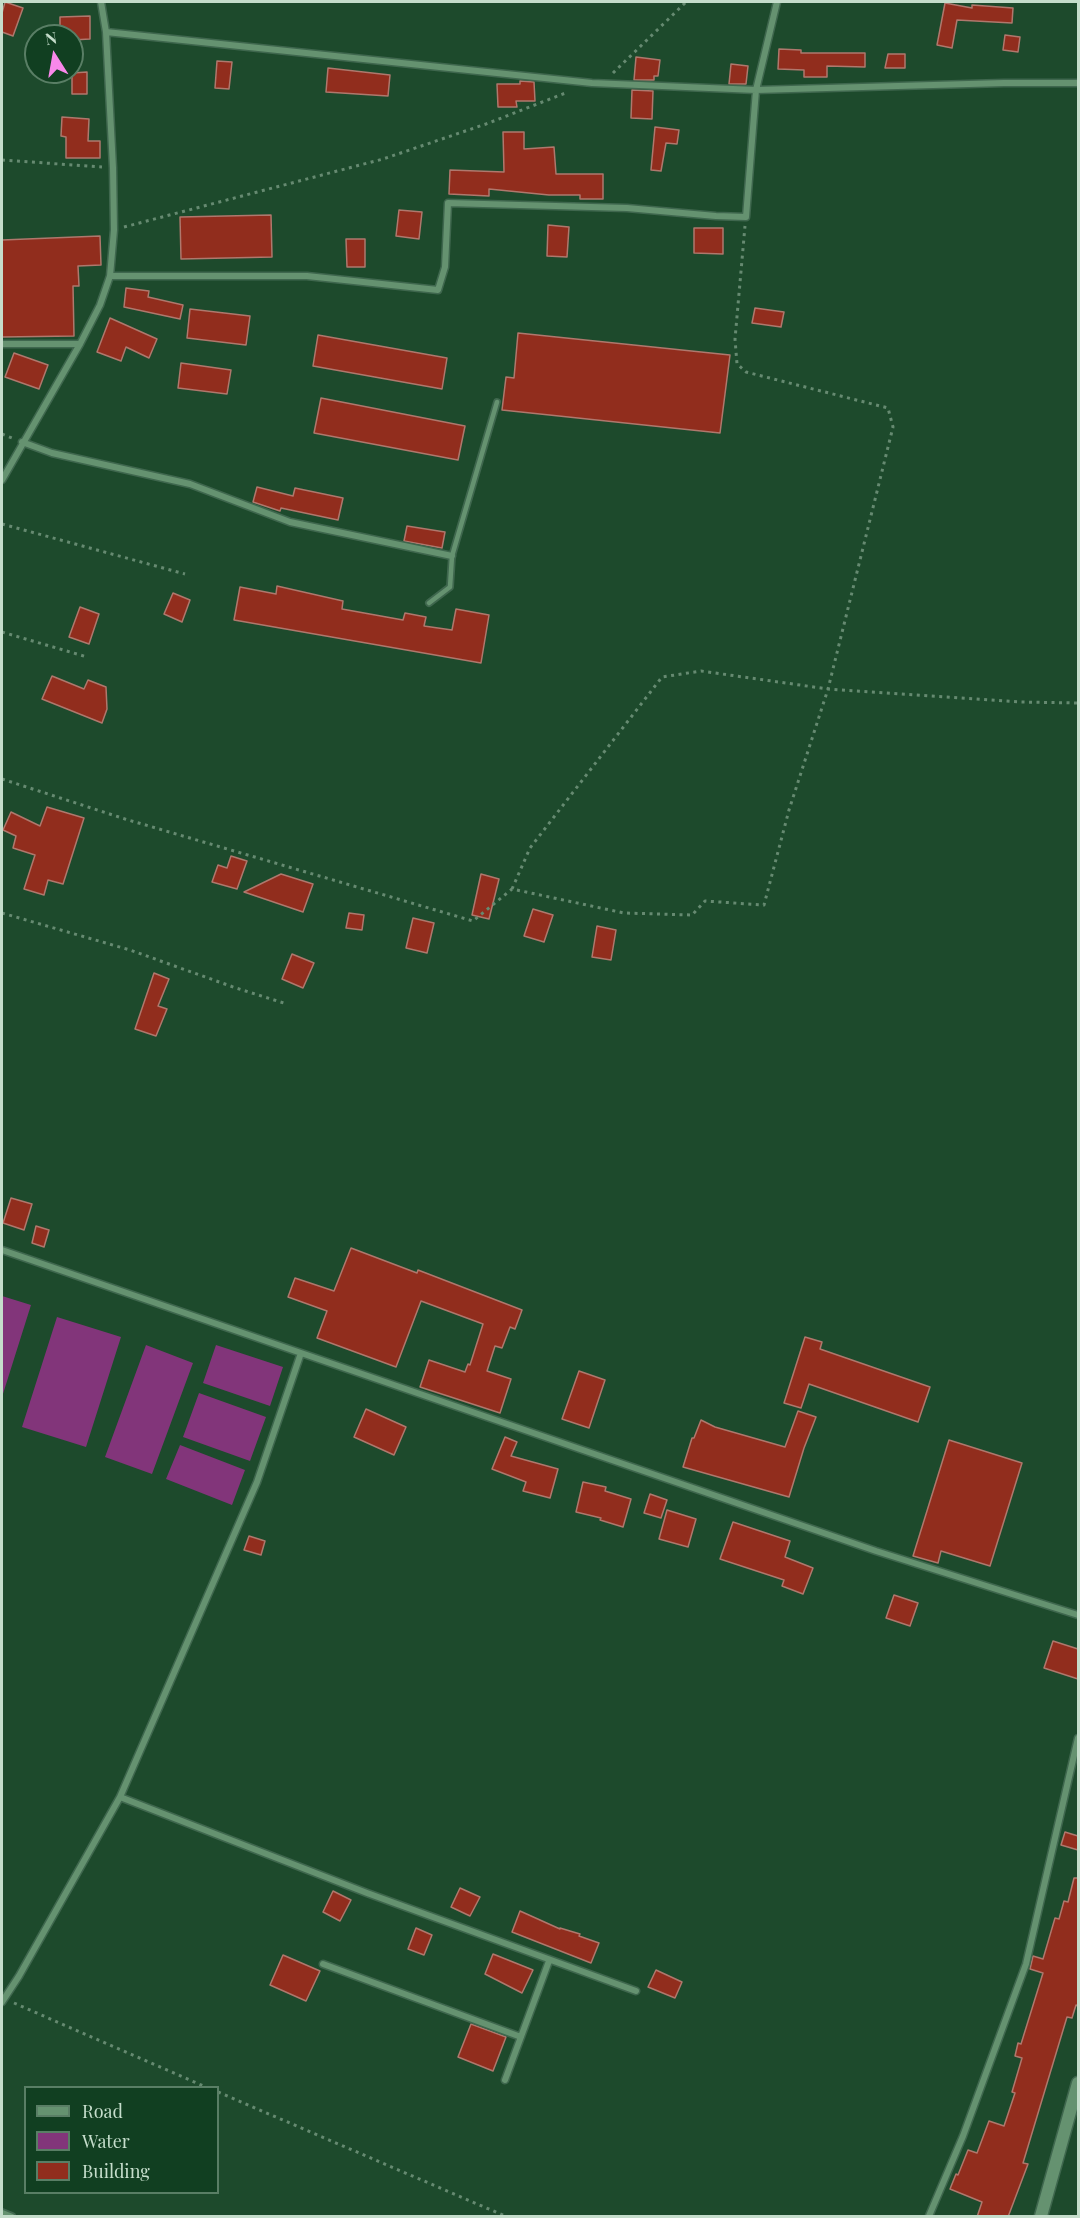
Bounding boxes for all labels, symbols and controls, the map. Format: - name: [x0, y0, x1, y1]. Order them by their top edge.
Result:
- north arrow: [24, 24, 84, 84]
- text: N: [43, 26, 59, 49]
- legend: [24, 2086, 219, 2194]
- text: Road: [82, 2099, 123, 2123]
- text: Water: [82, 2129, 130, 2153]
- text: Building: [82, 2159, 150, 2183]

